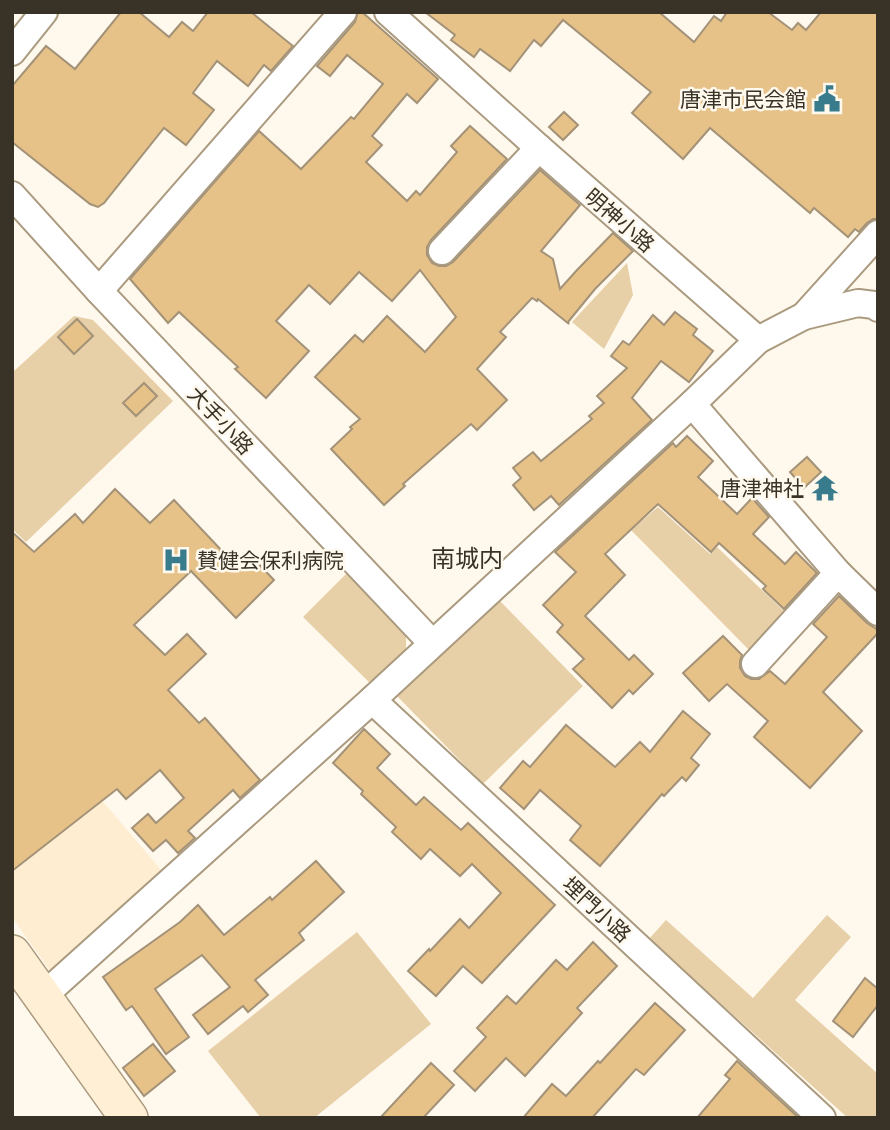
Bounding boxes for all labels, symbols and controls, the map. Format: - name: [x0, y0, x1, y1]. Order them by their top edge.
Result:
- public building icon: 唐津市民会館: [812, 84, 842, 114]
- place label: 唐津市民会館: [680, 86, 806, 112]
- street label: 明神小路: [580, 183, 660, 257]
- street label: 大手小路: [183, 380, 259, 460]
- temple icon: 唐津神社: [810, 473, 840, 503]
- place label: 唐津神社: [720, 475, 804, 501]
- district label: 南城内: [431, 543, 503, 572]
- hospital icon: 賛健会保利病院: [161, 545, 191, 575]
- place label: 賛健会保利病院: [197, 547, 344, 573]
- street label: 埋門小路: [557, 871, 637, 947]

